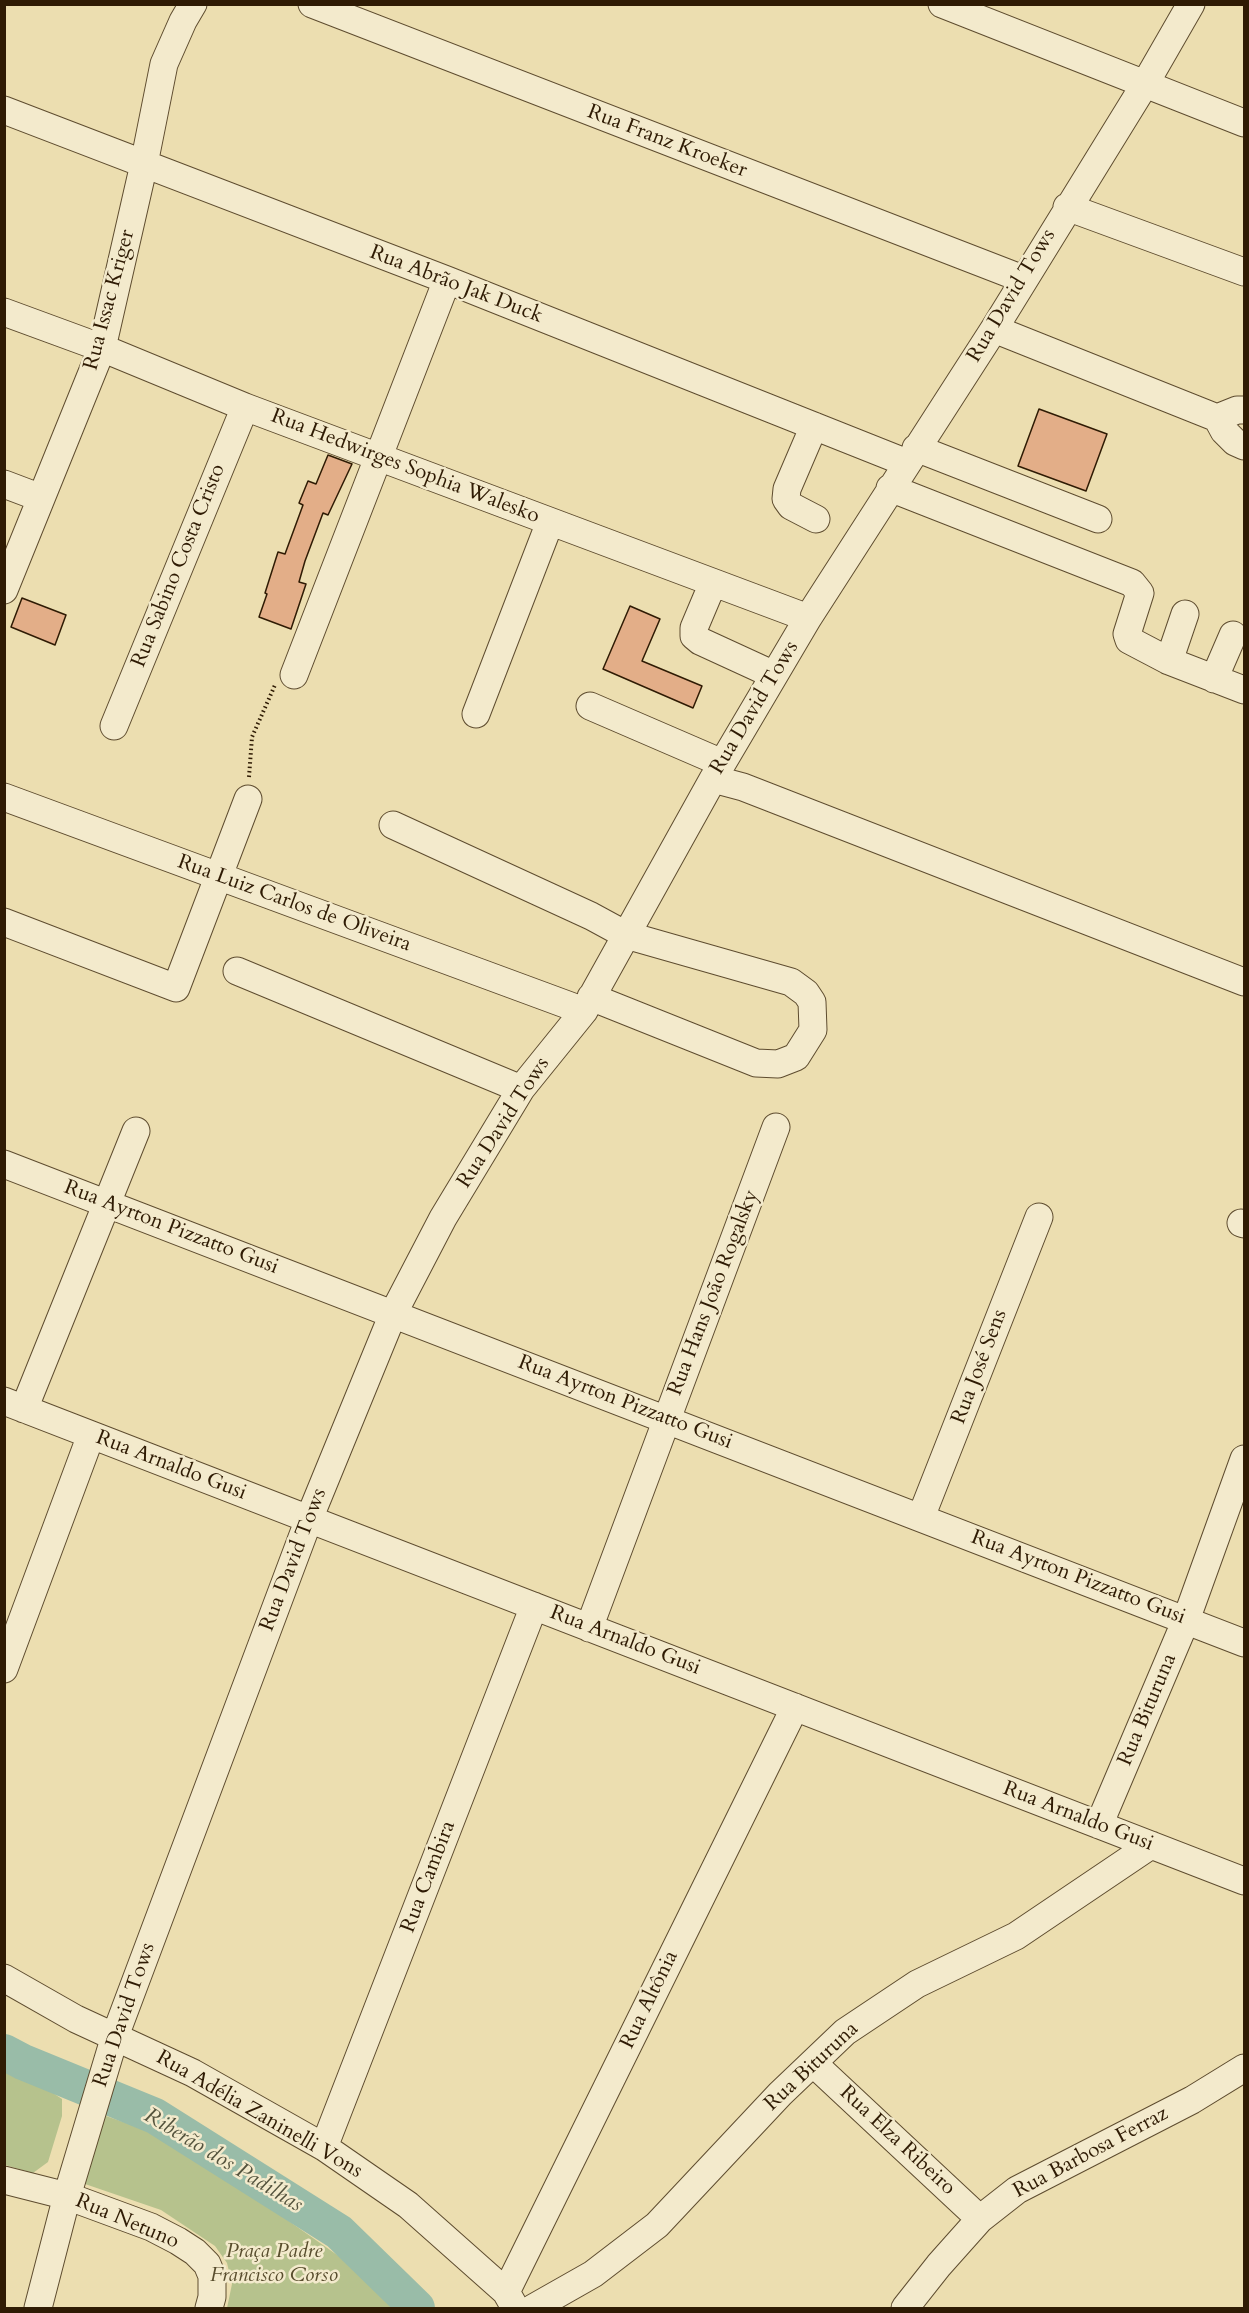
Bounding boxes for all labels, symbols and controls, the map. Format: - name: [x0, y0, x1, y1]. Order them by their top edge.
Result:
- street label: Rua Franz Kroeker: [584, 100, 750, 184]
- street label: Rua David Tows: [962, 225, 1062, 367]
- street label: Rua Issac Kriger: [79, 227, 141, 373]
- street label: Rua Abrão Jak Duck: [366, 240, 546, 330]
- street label: Rua Hedwirges Sophia Walesko: [267, 404, 543, 530]
- street label: Rua Sabino Costa Cristo: [127, 461, 231, 671]
- street label: Rua David Tows: [705, 637, 805, 779]
- street label: Rua Luiz Carlos de Oliveira: [174, 850, 414, 958]
- street label: Rua David Tows: [452, 1053, 556, 1193]
- street label: Rua Ayrton Pizzatto Gusi: [60, 1175, 282, 1281]
- street label: Rua Hans João Rogalsky: [663, 1187, 765, 1399]
- street label: Rua José Sens: [947, 1306, 1013, 1428]
- street label: Rua Ayrton Pizzatto Gusi: [514, 1350, 736, 1456]
- street label: Rua Arnaldo Gusi: [92, 1426, 250, 1506]
- street label: Rua David Tows: [255, 1485, 333, 1635]
- street label: Rua Ayrton Pizzatto Gusi: [967, 1525, 1189, 1631]
- street label: Rua Arnaldo Gusi: [546, 1601, 704, 1681]
- street label: Rua Bituruna: [1113, 1650, 1183, 1770]
- street label: Rua Arnaldo Gusi: [999, 1777, 1157, 1857]
- street label: Rua Cambira: [396, 1818, 462, 1936]
- street label: Rua David Tows: [89, 1940, 161, 2090]
- street label: Rua Altônia: [615, 1947, 685, 2053]
- street label: Rua Bituruna: [760, 2017, 864, 2117]
- street label: Rua Adélia Zaninelli Vons: [151, 2046, 367, 2184]
- street label: Rua Elza Ribeiro: [834, 2081, 960, 2201]
- street label: Rua Barbosa Ferraz: [1009, 2102, 1173, 2204]
- water label: Riberão dos Padilhas: [139, 2103, 307, 2219]
- street label: Rua Netuno: [72, 2189, 182, 2255]
- park label: Praça Padre Francisco Corso: [210, 2239, 338, 2289]

